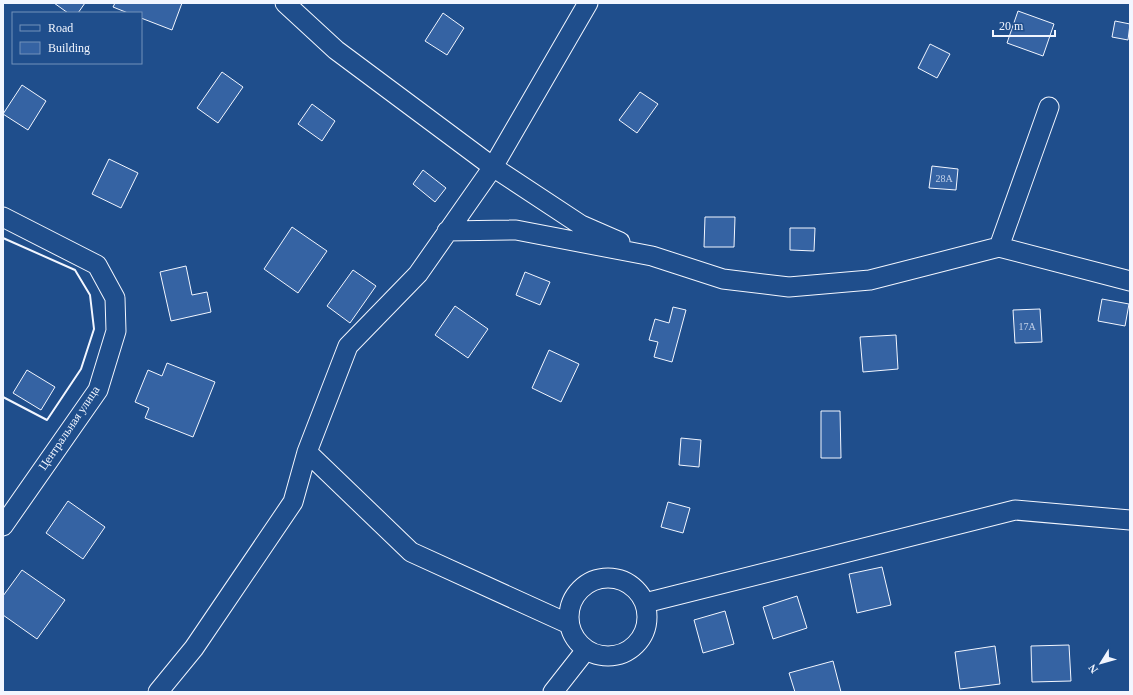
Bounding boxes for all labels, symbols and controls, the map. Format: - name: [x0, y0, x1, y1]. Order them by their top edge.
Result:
- legend: [12, 12, 142, 64]
- scale bar: [993, 12, 1055, 38]
- text: 20 m: [999, 19, 1024, 33]
- text: Road: [48, 21, 73, 35]
- text: Building: [48, 41, 90, 55]
- house number: 28А: [935, 173, 953, 184]
- house number: 17А: [1018, 321, 1036, 332]
- street label: Центральная улица: [36, 383, 103, 473]
- north arrow: [1081, 643, 1121, 683]
- text: N: [1086, 662, 1100, 676]

